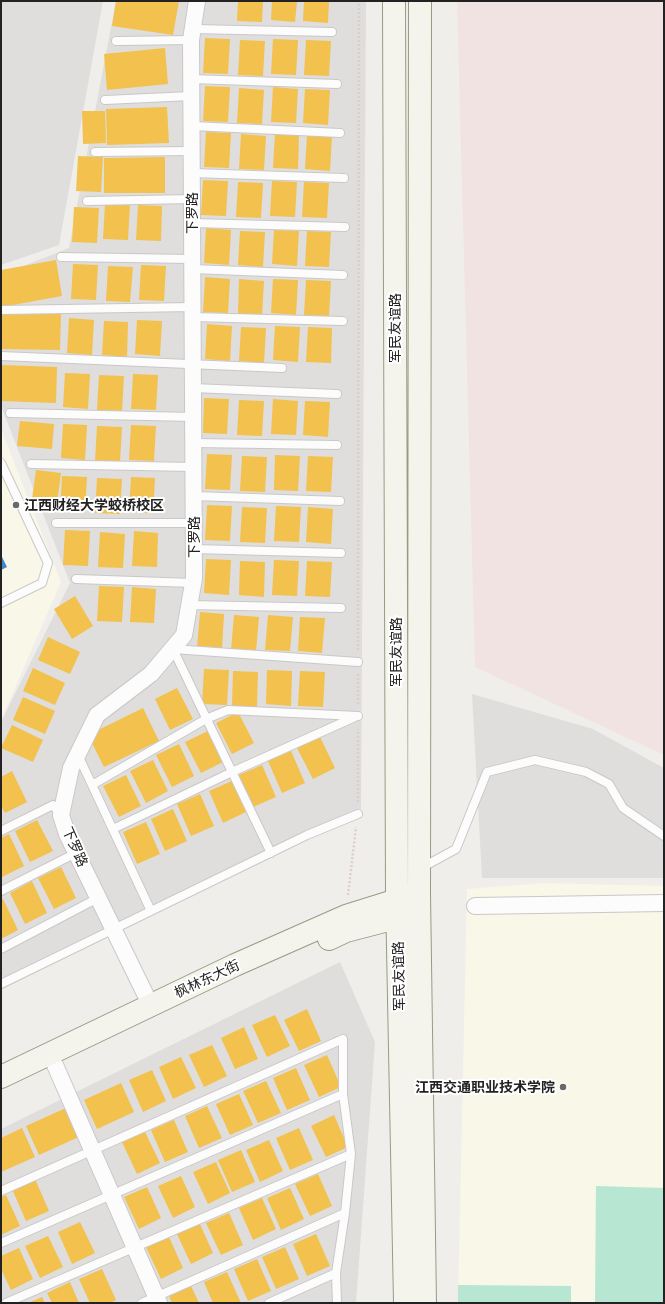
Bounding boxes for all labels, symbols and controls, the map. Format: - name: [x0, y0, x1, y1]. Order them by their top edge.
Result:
- street label: 下罗路: [184, 192, 200, 234]
- street label: 军民友谊路: [387, 293, 403, 363]
- place label: 江西财经大学蛟桥校区: [24, 497, 164, 513]
- marker: 江西财经大学蛟桥校区: [11, 500, 21, 510]
- street label: 下罗路: [186, 516, 202, 558]
- street label: 军民友谊路: [388, 617, 404, 687]
- street label: 下罗路: [59, 824, 91, 870]
- street label: 军民友谊路: [390, 941, 408, 1011]
- street label: 枫林东大街: [172, 957, 242, 1001]
- place label: 江西交通职业技术学院: [415, 1079, 555, 1095]
- marker: 江西交通职业技术学院: [558, 1082, 568, 1092]

